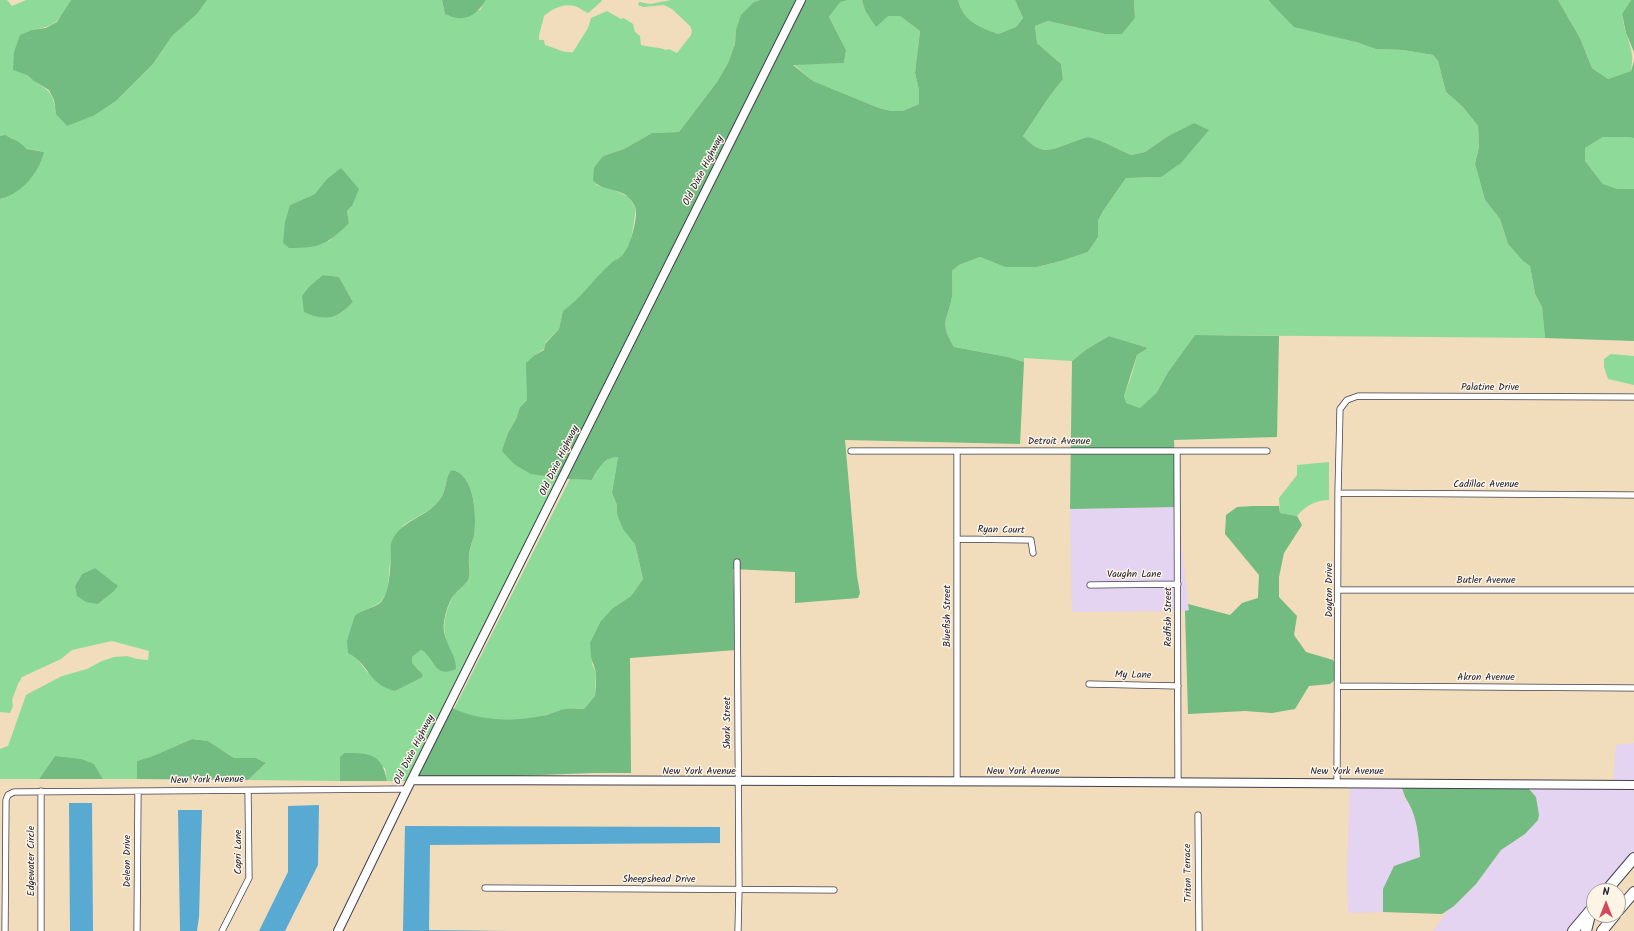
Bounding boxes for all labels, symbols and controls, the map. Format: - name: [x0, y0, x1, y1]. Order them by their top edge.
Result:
- street label: Old Dixie Highway: [681, 134, 727, 208]
- street label: Palatine Drive: [1461, 382, 1519, 394]
- street label: Old Dixie Highway: [538, 424, 582, 498]
- street label: Detroit Avenue: [1028, 436, 1090, 448]
- street label: Cadillac Avenue: [1453, 479, 1519, 491]
- street label: Ryan Court: [977, 525, 1025, 537]
- street label: Dayton Drive: [1324, 563, 1336, 617]
- street label: Vaughn Lane: [1107, 569, 1161, 581]
- street label: Butler Avenue: [1457, 575, 1515, 587]
- street label: Bluefish Street: [942, 585, 954, 647]
- street label: Redfish Street: [1163, 587, 1175, 647]
- street label: My Lane: [1115, 670, 1151, 682]
- street label: Akron Avenue: [1457, 672, 1515, 684]
- street label: Shark Street: [722, 697, 734, 749]
- street label: Old Dixie Highway: [392, 713, 438, 787]
- street label: New York Avenue: [662, 766, 736, 778]
- street label: New York Avenue: [986, 766, 1060, 778]
- street label: New York Avenue: [1310, 766, 1384, 778]
- street label: New York Avenue: [170, 774, 244, 788]
- street label: Edgewater Circle: [26, 826, 38, 896]
- street label: Capri Lane: [233, 829, 245, 875]
- street label: Deleon Drive: [122, 835, 134, 887]
- street label: Triton Terrace: [1182, 843, 1196, 903]
- street label: Sheepshead Drive: [622, 874, 696, 886]
- north arrow: [1586, 883, 1626, 923]
- text: N: [1603, 883, 1609, 901]

